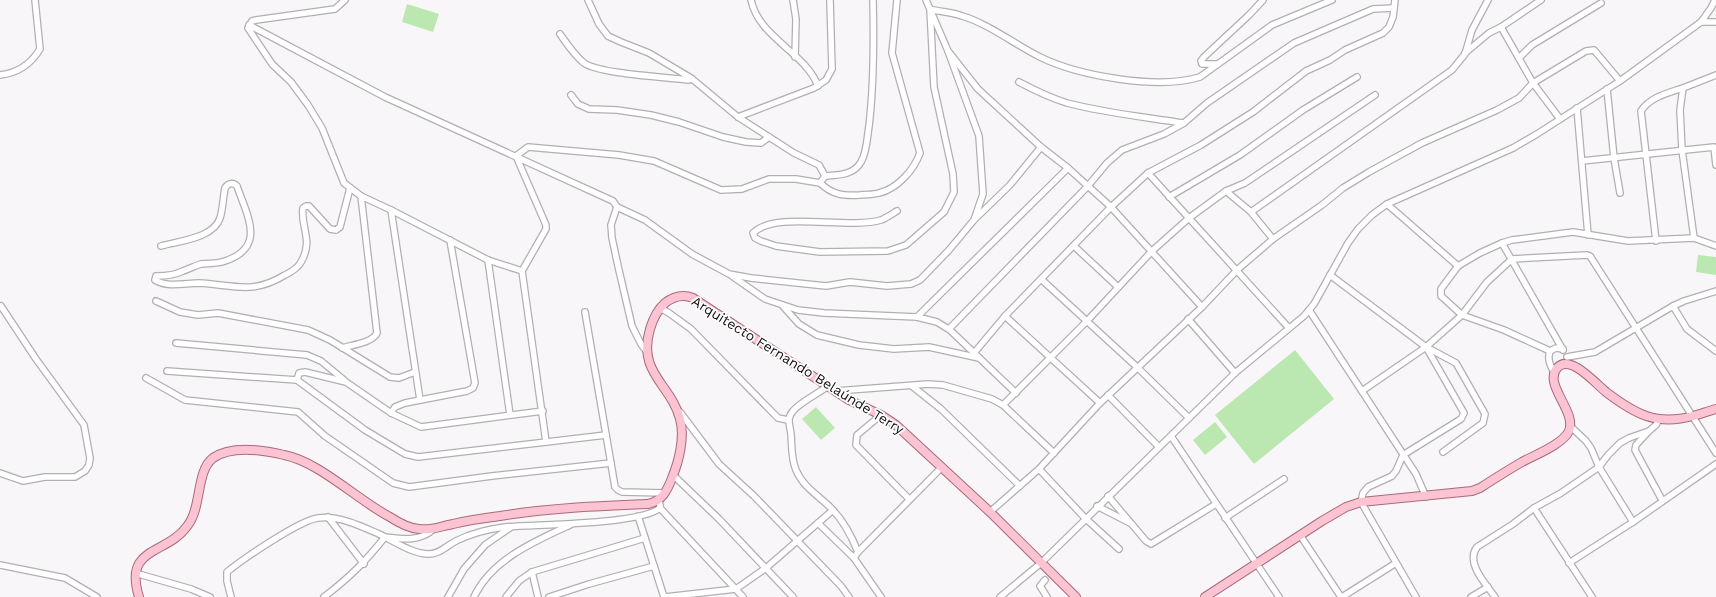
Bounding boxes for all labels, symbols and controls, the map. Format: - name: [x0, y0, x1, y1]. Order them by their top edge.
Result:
- street label: Arquitecto Fernando Belaúnde Terry: [689, 293, 908, 438]

